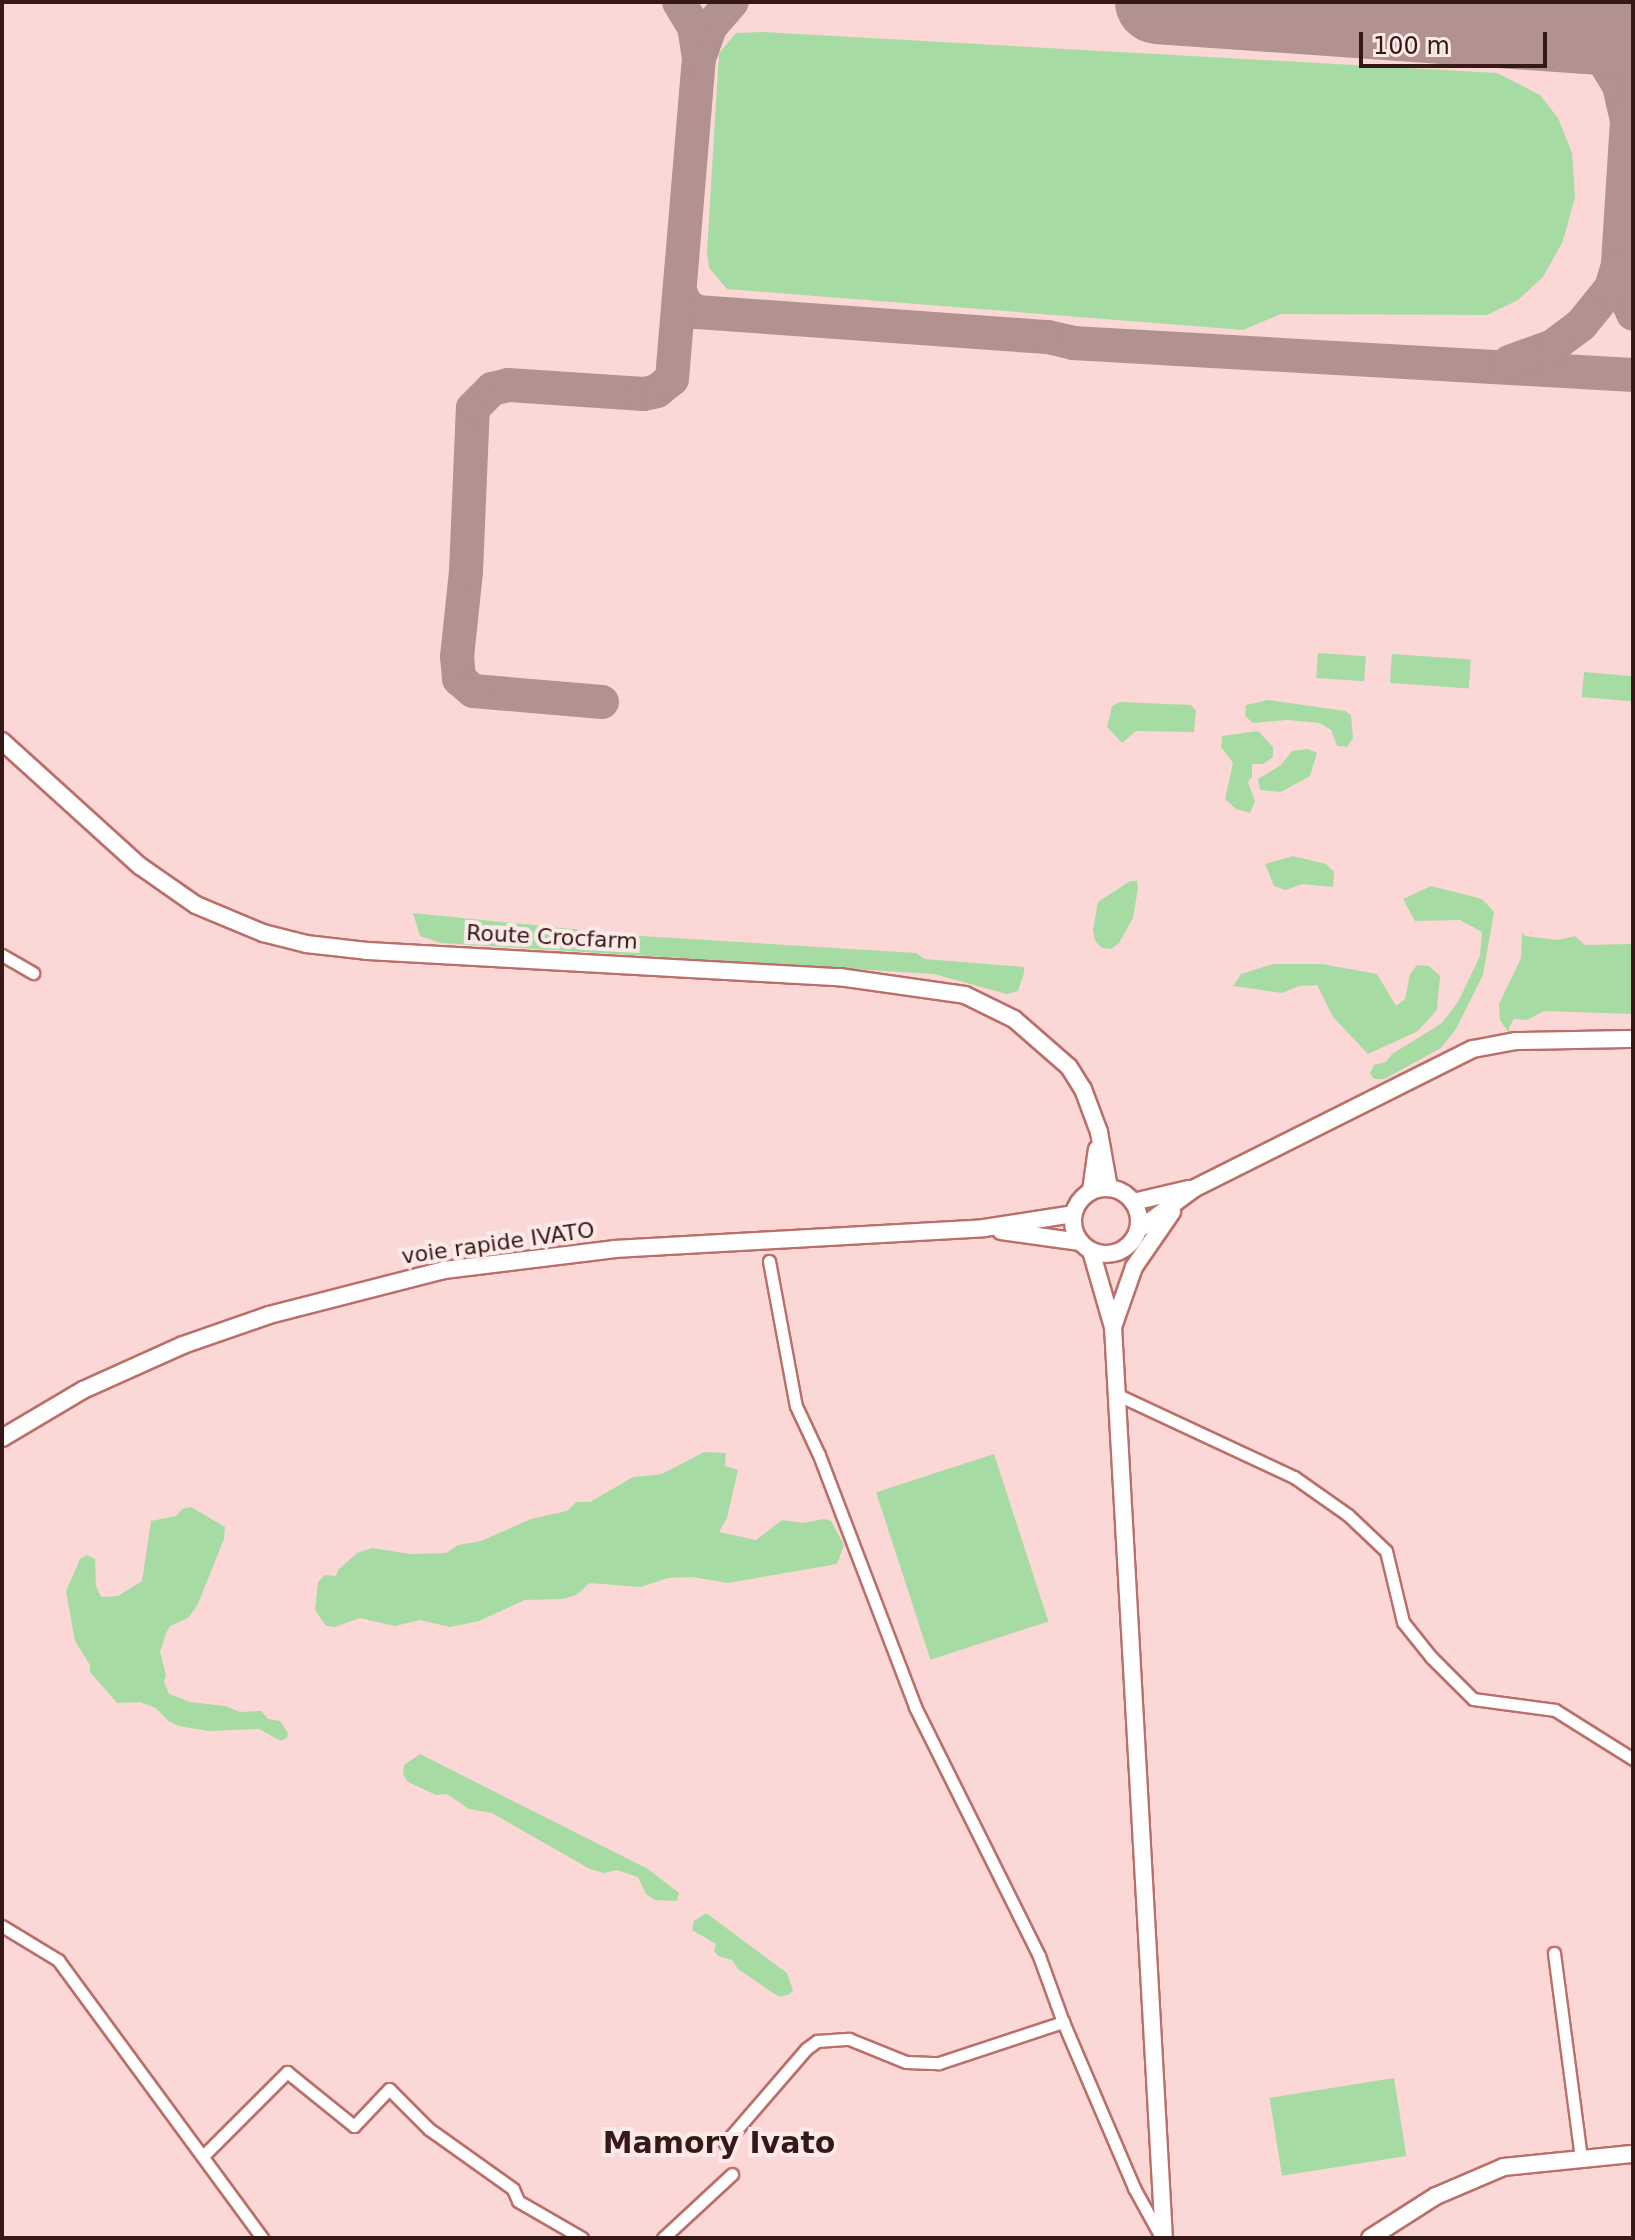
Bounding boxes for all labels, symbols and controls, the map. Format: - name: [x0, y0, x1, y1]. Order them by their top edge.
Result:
- scale bar: [1363, 16, 1551, 66]
- text: 100 m: [1373, 32, 1450, 60]
- street label: Route Crocfarm: [466, 919, 638, 955]
- street label: voie rapide IVATO: [400, 1216, 596, 1270]
- district label: Mamory Ivato: [603, 2125, 835, 2161]

